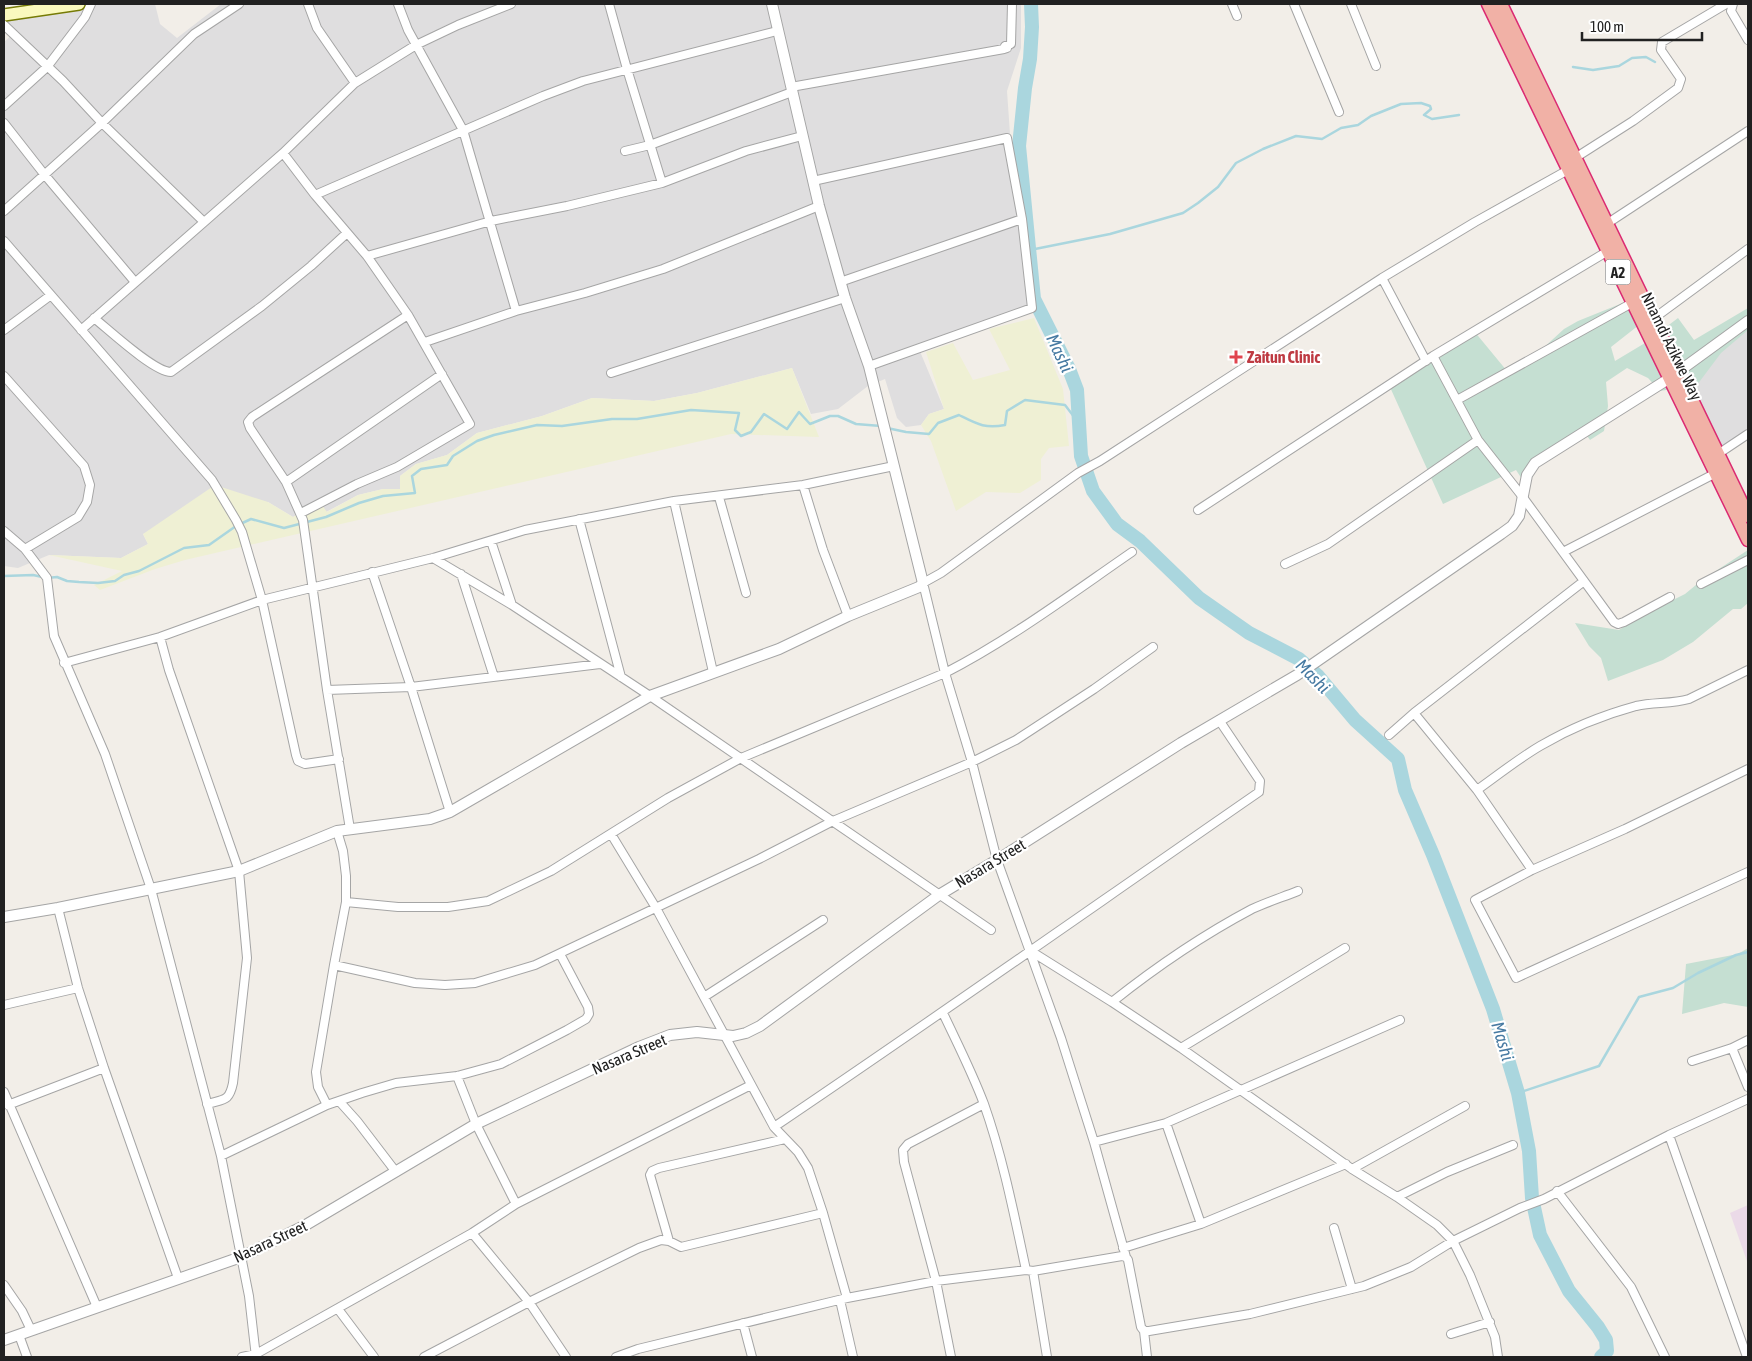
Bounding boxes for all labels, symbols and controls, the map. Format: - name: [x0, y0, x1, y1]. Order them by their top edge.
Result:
- scale bar: [1582, 10, 1702, 42]
- text: 100 m: [1590, 18, 1624, 35]
- road number: A2: [1606, 260, 1630, 284]
- street label: Nnamdi Azikwe Way: [1637, 289, 1706, 404]
- water label: Mashi: [1042, 331, 1078, 375]
- place label: Zaitun Clinic: [1247, 348, 1320, 366]
- marker: Zaitun Clinic: [1229, 350, 1243, 364]
- water label: Mashi: [1292, 655, 1334, 697]
- street label: Nasara Street: [951, 835, 1029, 891]
- water label: Mashi: [1487, 1019, 1519, 1063]
- street label: Nasara Street: [589, 1030, 669, 1078]
- street label: Nasara Street: [230, 1216, 310, 1266]

